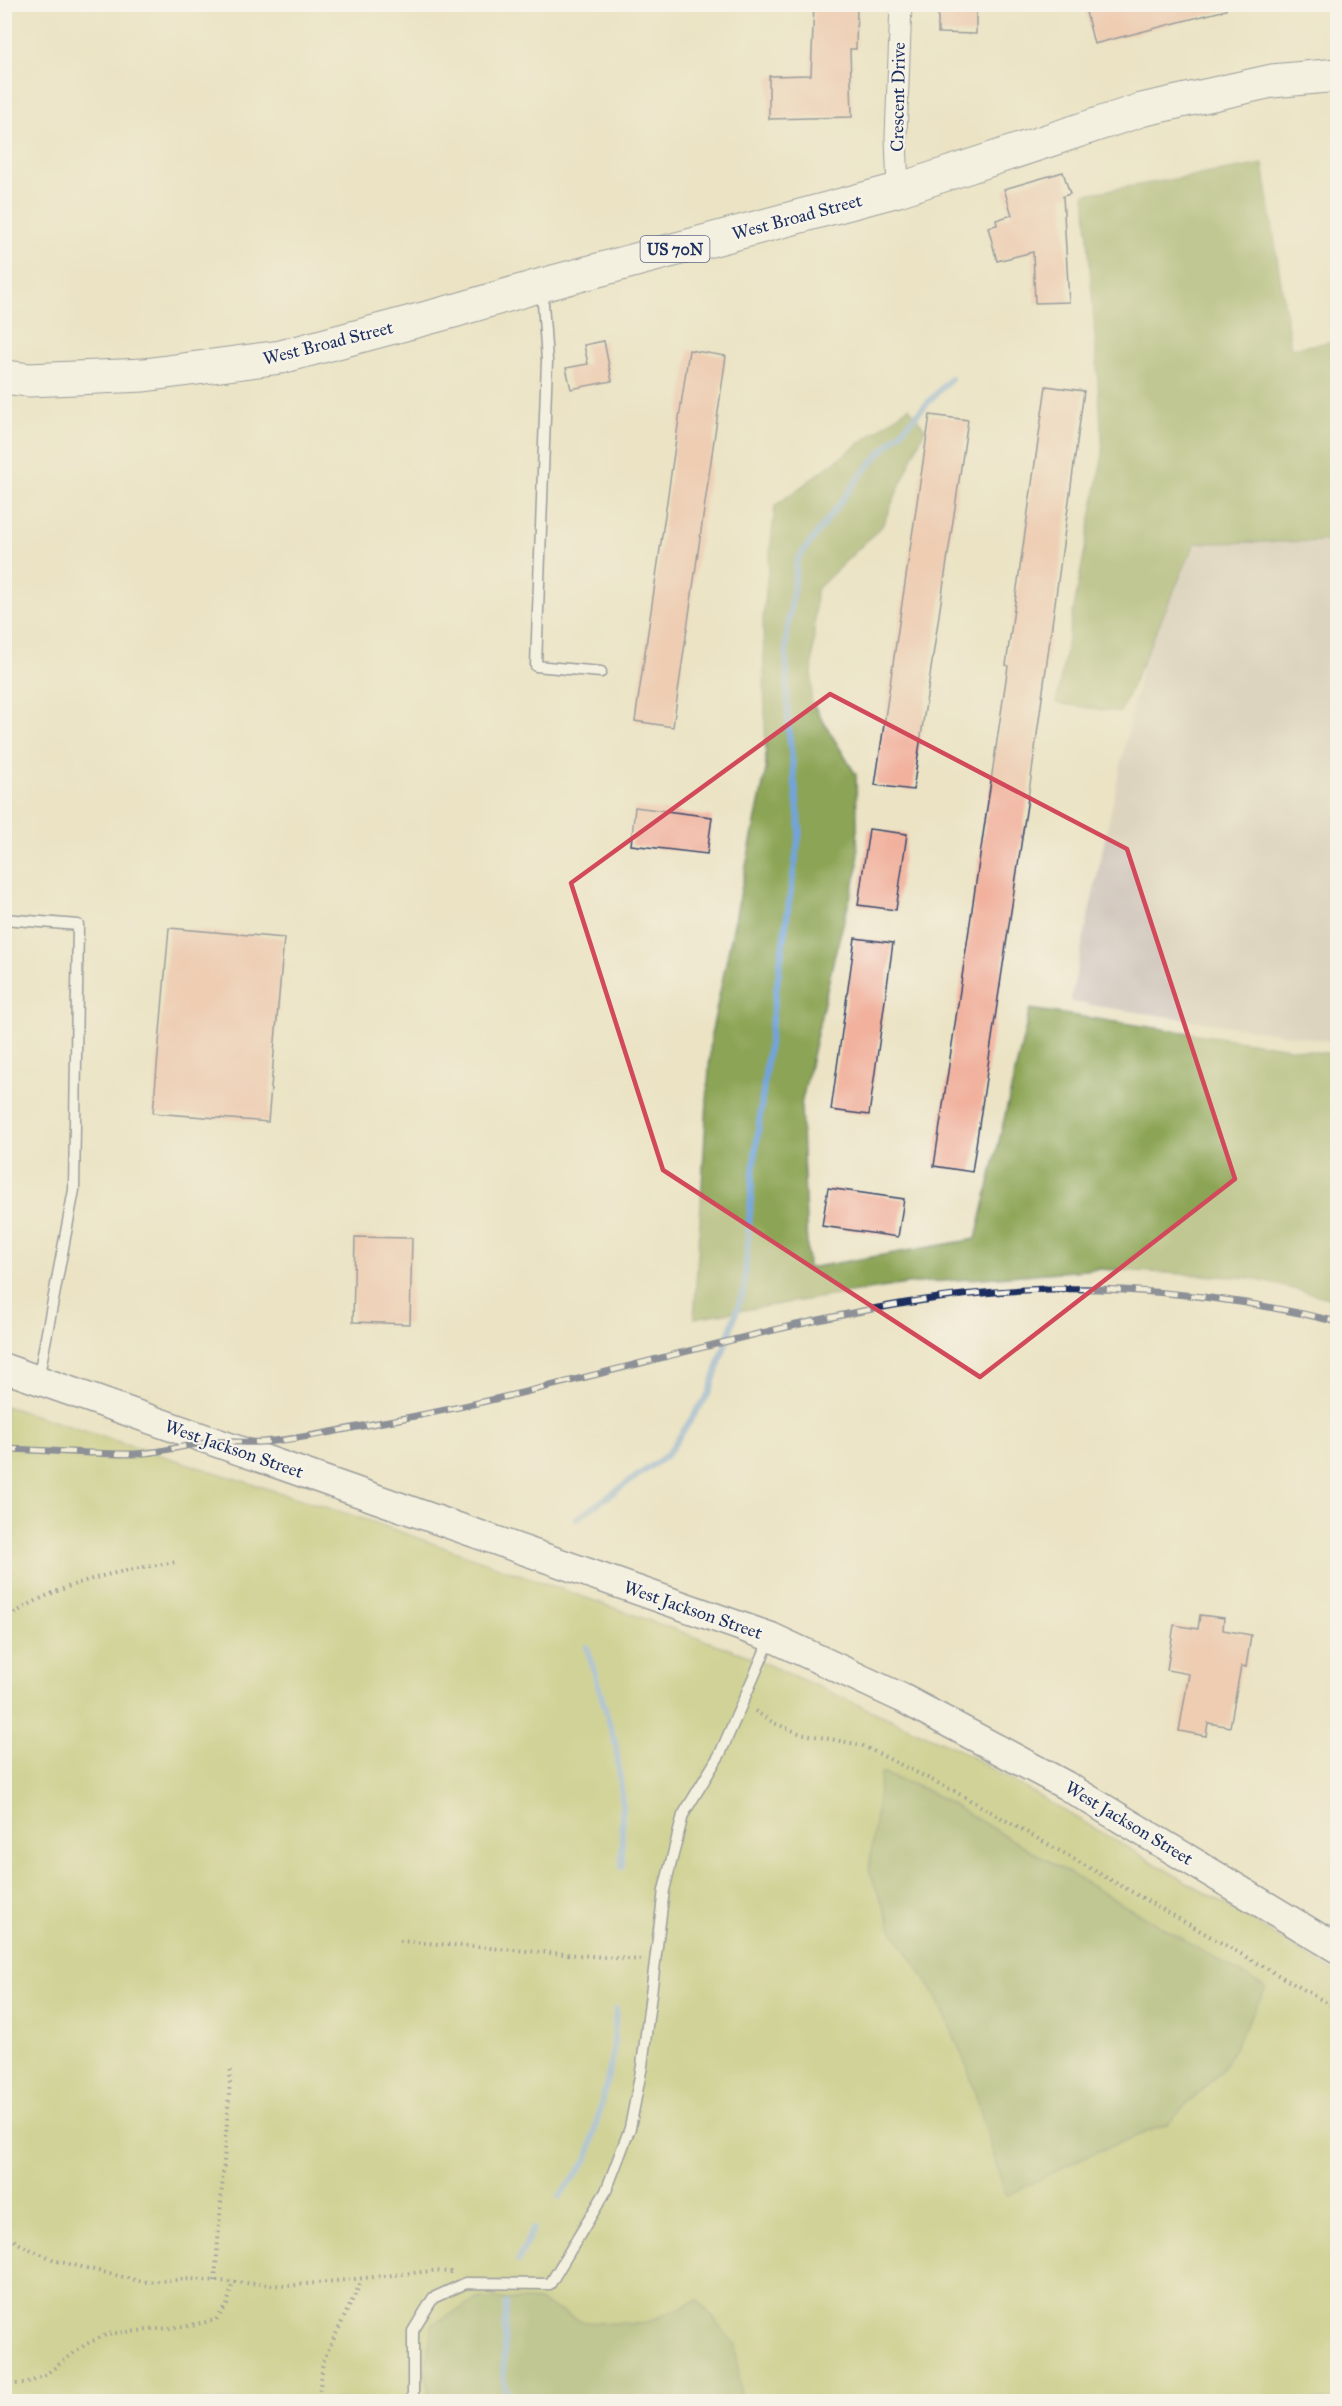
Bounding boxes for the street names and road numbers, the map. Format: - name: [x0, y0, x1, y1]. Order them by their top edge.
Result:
- street label: Crescent Drive: [886, 42, 910, 152]
- street label: West Broad Street: [730, 189, 865, 245]
- road number: US 70N: [640, 236, 710, 262]
- street label: West Broad Street: [261, 316, 396, 370]
- street label: West Jackson Street: [161, 1415, 307, 1484]
- street label: West Jackson Street: [620, 1576, 766, 1645]
- street label: West Jackson Street: [1061, 1776, 1197, 1871]

